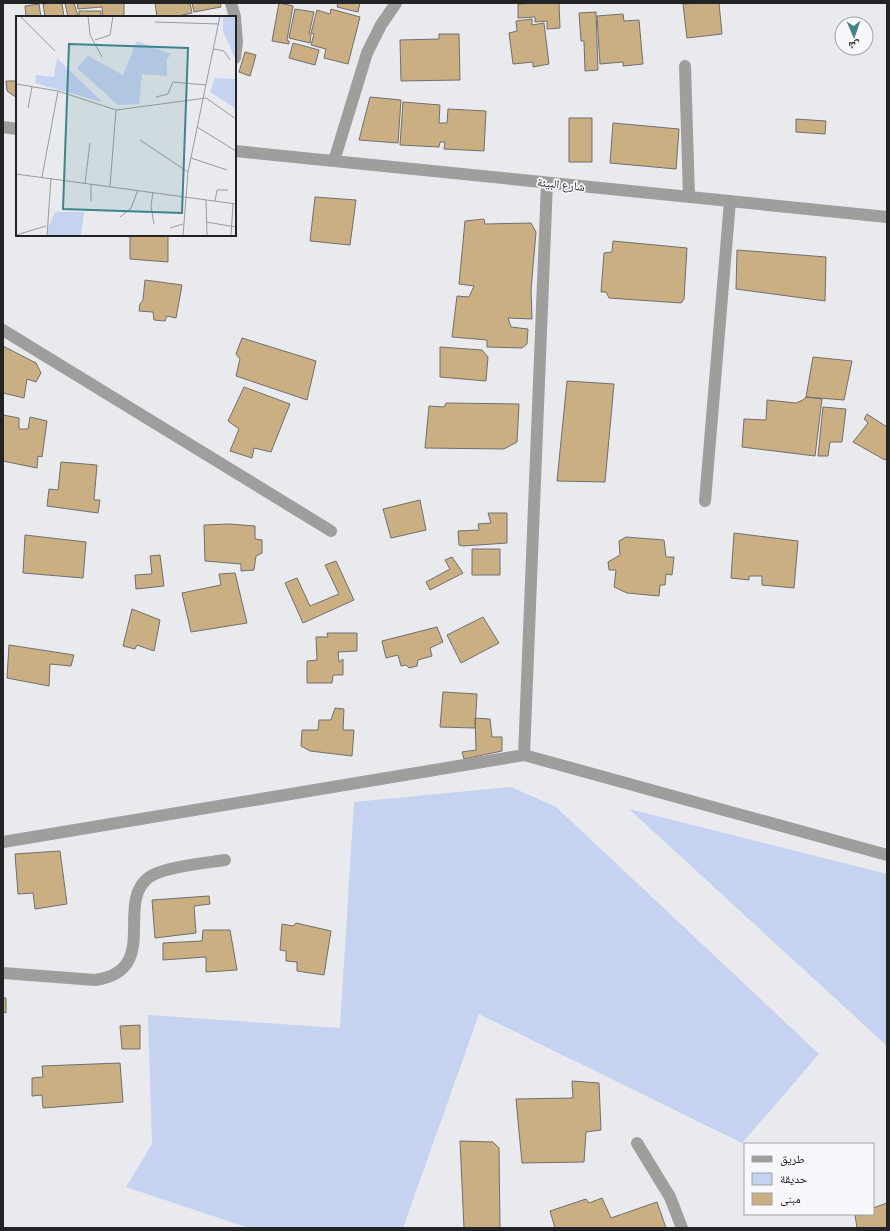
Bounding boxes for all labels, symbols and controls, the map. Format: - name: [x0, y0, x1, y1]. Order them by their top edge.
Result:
- inset map: [16, 16, 236, 236]
- north arrow: [834, 16, 874, 56]
- text: ش: [848, 38, 860, 53]
- street label: شارع البيئة: [536, 174, 586, 195]
- legend: [744, 1143, 874, 1215]
- text: طريق: [780, 1151, 805, 1166]
- text: حديقة: [780, 1171, 808, 1186]
- text: مبنى: [780, 1191, 801, 1206]

